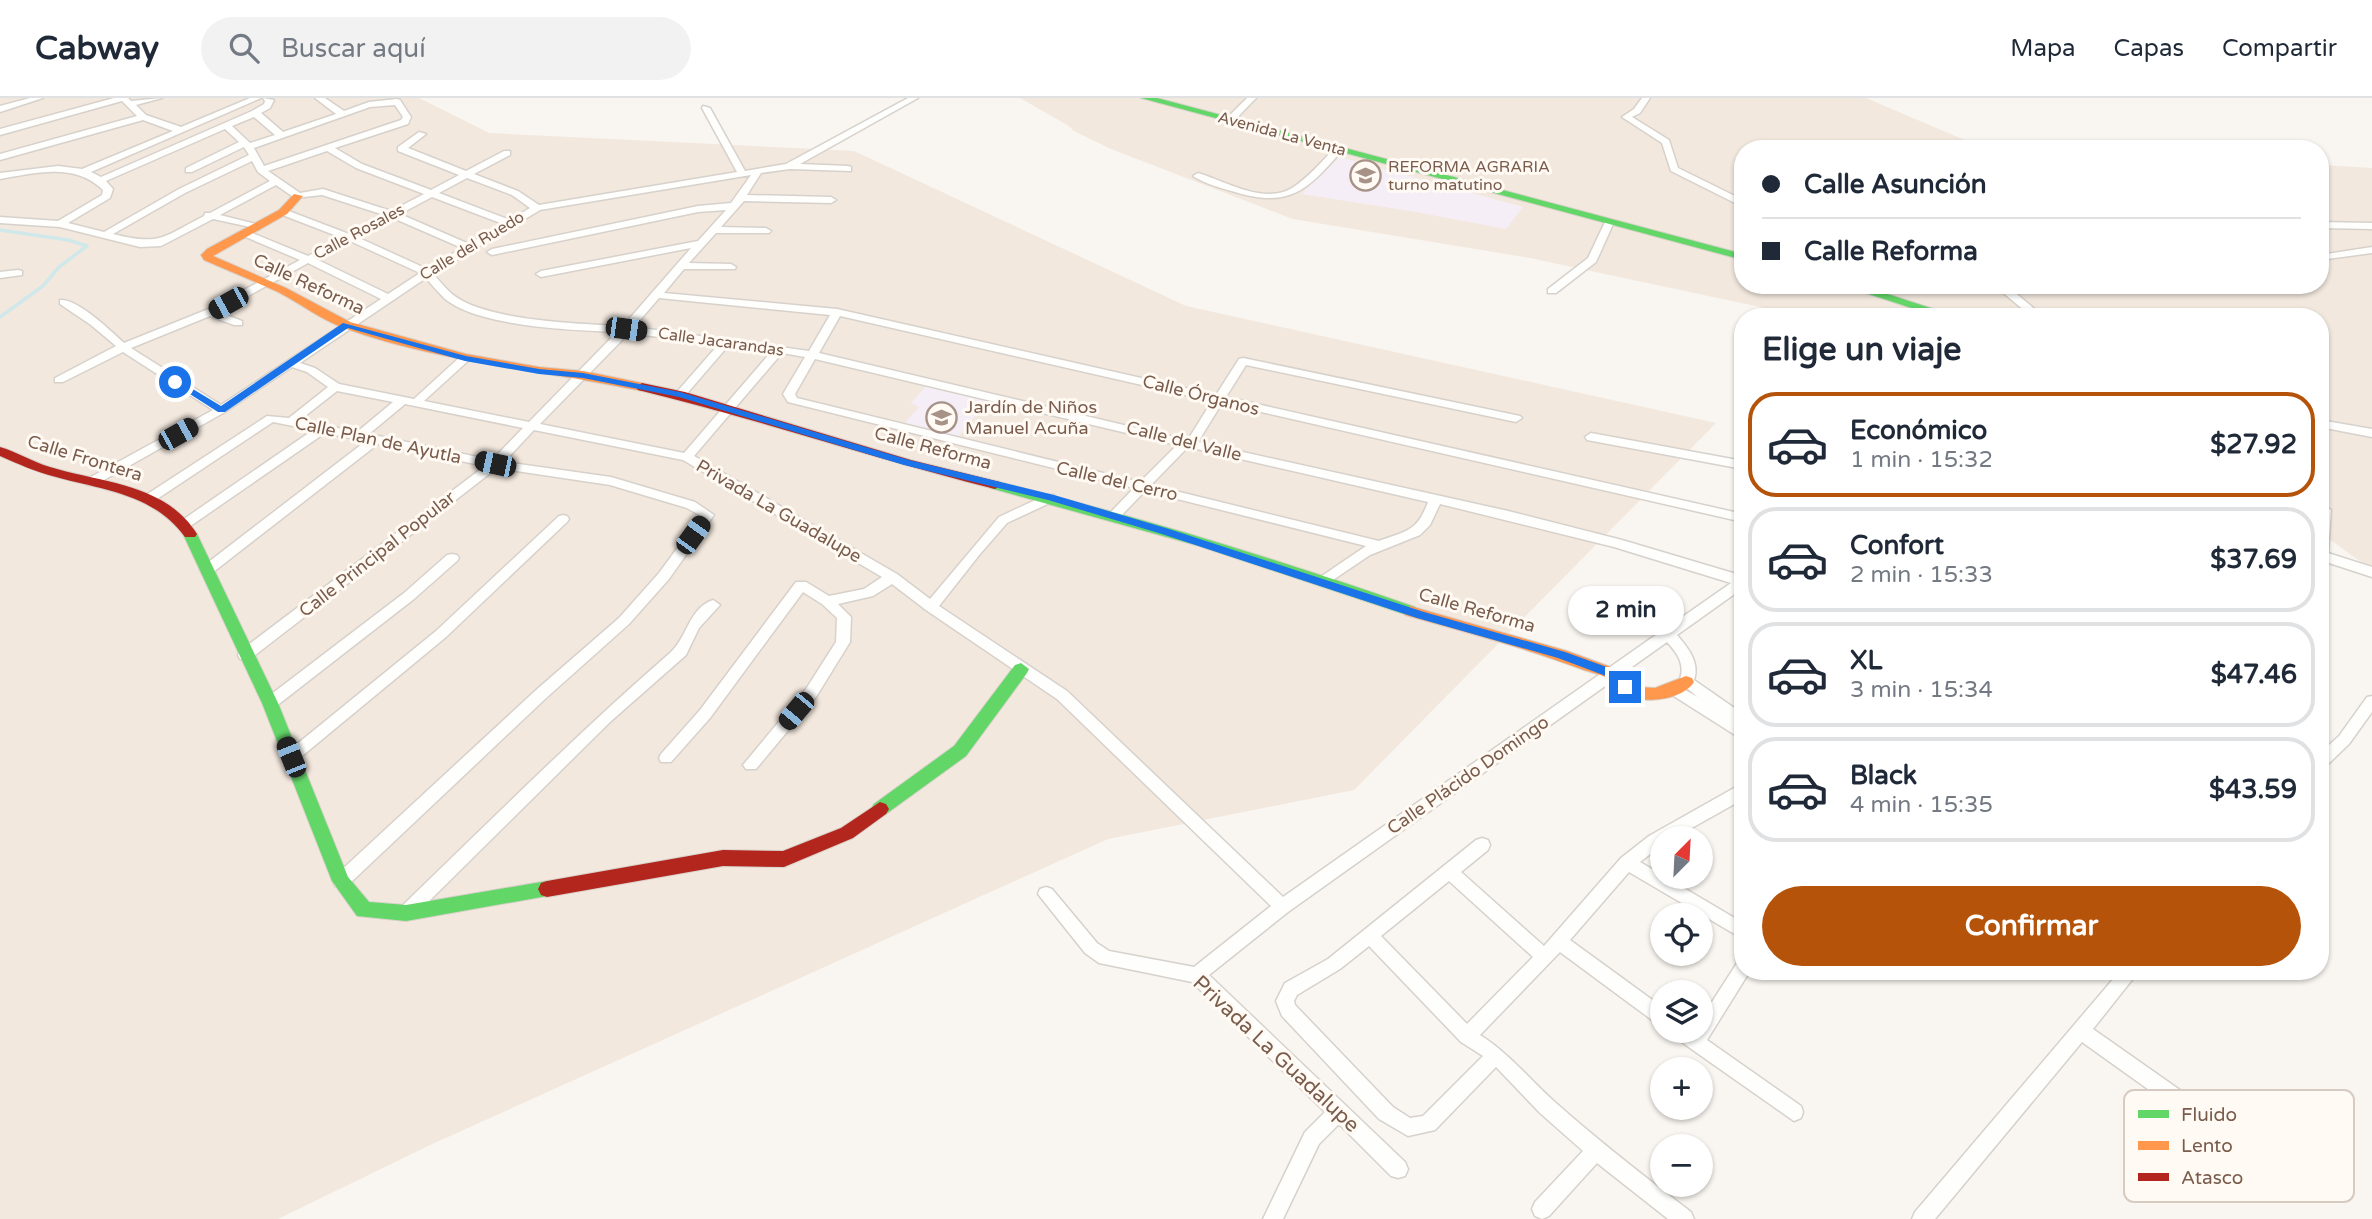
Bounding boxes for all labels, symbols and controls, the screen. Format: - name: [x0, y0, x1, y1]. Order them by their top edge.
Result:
- search box: [201, 17, 691, 80]
- text: Cabway: [35, 29, 159, 68]
- icon: search: [225, 29, 263, 67]
- text: Buscar aquí: [281, 33, 426, 64]
- text: Mapa: [2010, 34, 2076, 63]
- text: Capas: [2114, 34, 2184, 63]
- text: Compartir: [2222, 34, 2337, 63]
- street label: Avenida La Venta: [1216, 107, 1348, 161]
- place label: REFORMA AGRARIA turno matutino: [1388, 157, 1550, 195]
- school or university icon: REFORMA AGRARIA turno matutino: [1348, 159, 1382, 193]
- text: Calle Asunción: [1804, 169, 1987, 200]
- street label: Calle Rosales: [310, 200, 408, 264]
- street label: Calle del Ruedo: [416, 207, 528, 285]
- text: Calle Reforma: [1804, 236, 1978, 267]
- street label: Calle Reforma: [250, 249, 368, 319]
- car: [205, 284, 252, 322]
- car: [604, 316, 649, 342]
- street label: Calle Jacarandas: [657, 323, 785, 361]
- text: Elige un viaje: [1762, 331, 1961, 369]
- route start: [159, 366, 191, 398]
- street label: Calle Órganos: [1140, 370, 1262, 420]
- place label: Jardín de Niños Manuel Acuña: [965, 396, 1097, 439]
- school or university icon: Jardín de Niños Manuel Acuña: [925, 400, 959, 434]
- street label: Calle Plan de Ayutla: [293, 412, 463, 468]
- icon: car: [1766, 413, 1829, 476]
- car: [155, 415, 202, 453]
- text: Económico: [1850, 415, 1987, 446]
- street label: Calle del Valle: [1124, 416, 1244, 466]
- street label: Calle Reforma: [872, 422, 994, 474]
- text: $27.92: [2210, 429, 2297, 460]
- street label: Calle Frontera: [25, 430, 145, 486]
- text: 1 min · 15:32: [1850, 446, 1993, 474]
- car: [473, 449, 518, 479]
- street label: Privada La Guadalupe: [692, 455, 866, 567]
- street label: Calle del Cerro: [1054, 456, 1180, 506]
- street label: Calle Principal Popular: [295, 486, 460, 622]
- car: [673, 512, 714, 558]
- icon: car: [1766, 528, 1829, 591]
- text: Confort: [1850, 530, 1944, 561]
- text: $37.69: [2210, 544, 2297, 575]
- text: 2 min · 15:33: [1850, 561, 1993, 589]
- street label: Calle Reforma: [1416, 583, 1538, 637]
- callout: 2 min: [1567, 586, 1683, 634]
- text: 2 min: [1595, 596, 1657, 624]
- icon: car: [1766, 643, 1829, 706]
- text: XL: [1850, 645, 1882, 676]
- text: $47.46: [2211, 659, 2297, 690]
- route end: [1609, 671, 1641, 703]
- text: 3 min · 15:34: [1850, 676, 1993, 704]
- car: [775, 688, 818, 734]
- street label: Calle Plácido Domingo: [1383, 711, 1553, 839]
- car: [274, 734, 309, 780]
- icon: car: [1766, 758, 1829, 821]
- text: Black: [1850, 760, 1917, 791]
- text: $43.59: [2209, 774, 2297, 805]
- text: 4 min · 15:35: [1850, 791, 1993, 819]
- north arrow: [1650, 826, 1713, 889]
- map controls: [1650, 826, 1713, 1197]
- button: Confirmar: [1762, 886, 2301, 966]
- button: locate: [1650, 903, 1713, 966]
- street label: Privada La Guadalupe: [1188, 970, 1365, 1138]
- button: layers: [1650, 980, 1713, 1043]
- button: +: [1650, 1057, 1713, 1120]
- legend: [2124, 1090, 2354, 1202]
- text: Fluido: [2181, 1104, 2237, 1126]
- button: −: [1650, 1134, 1713, 1197]
- text: Lento: [2181, 1135, 2233, 1157]
- text: Atasco: [2181, 1167, 2243, 1189]

